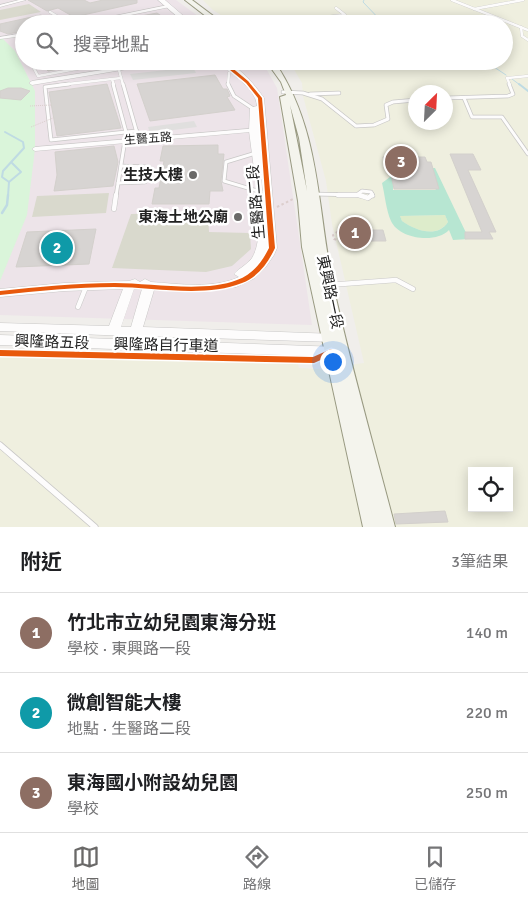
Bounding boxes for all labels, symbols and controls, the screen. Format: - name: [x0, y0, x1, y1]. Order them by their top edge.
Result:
- search box: [15, 15, 513, 70]
- icon: search: [33, 29, 61, 57]
- text: 搜尋地點: [73, 33, 149, 57]
- north arrow: [408, 85, 453, 130]
- street label: 生醫五路: [124, 130, 172, 148]
- pin: 3: [385, 143, 417, 181]
- street label: 生醫路二段: [244, 164, 268, 240]
- place label: 生技大樓: [123, 166, 183, 184]
- marker: 生技大樓: [187, 169, 199, 181]
- place label: 東海土地公廟: [138, 208, 228, 226]
- marker: 東海土地公廟: [232, 211, 244, 223]
- pin: 1: [339, 214, 371, 252]
- pin: 2: [41, 229, 73, 267]
- street label: 東興路一段: [313, 253, 347, 331]
- street label: 興隆路五段: [14, 332, 90, 352]
- street label: 興隆路自行車道: [113, 335, 219, 355]
- your location: [320, 349, 346, 375]
- map controls: [468, 467, 513, 512]
- button: locate: [468, 467, 513, 512]
- text: 附近: [20, 549, 62, 575]
- text: 3筆結果: [451, 552, 508, 572]
- text: 竹北市立幼兒園東海分班: [67, 611, 276, 635]
- text: 1: [32, 623, 40, 643]
- text: 140 m: [466, 623, 508, 643]
- text: 學校 · 東興路一段: [67, 639, 191, 659]
- text: 微創智能大樓: [67, 691, 181, 715]
- text: 2: [32, 703, 40, 723]
- text: 220 m: [466, 703, 508, 723]
- text: 地點 · 生醫路二段: [67, 719, 191, 739]
- text: 東海國小附設幼兒園: [67, 771, 238, 795]
- text: 3: [32, 783, 40, 803]
- text: 250 m: [466, 783, 508, 803]
- text: 學校: [67, 799, 99, 819]
- tab: 地圖: [72, 843, 100, 893]
- tab: 路線: [243, 843, 271, 893]
- tab: 已儲存: [414, 843, 456, 893]

